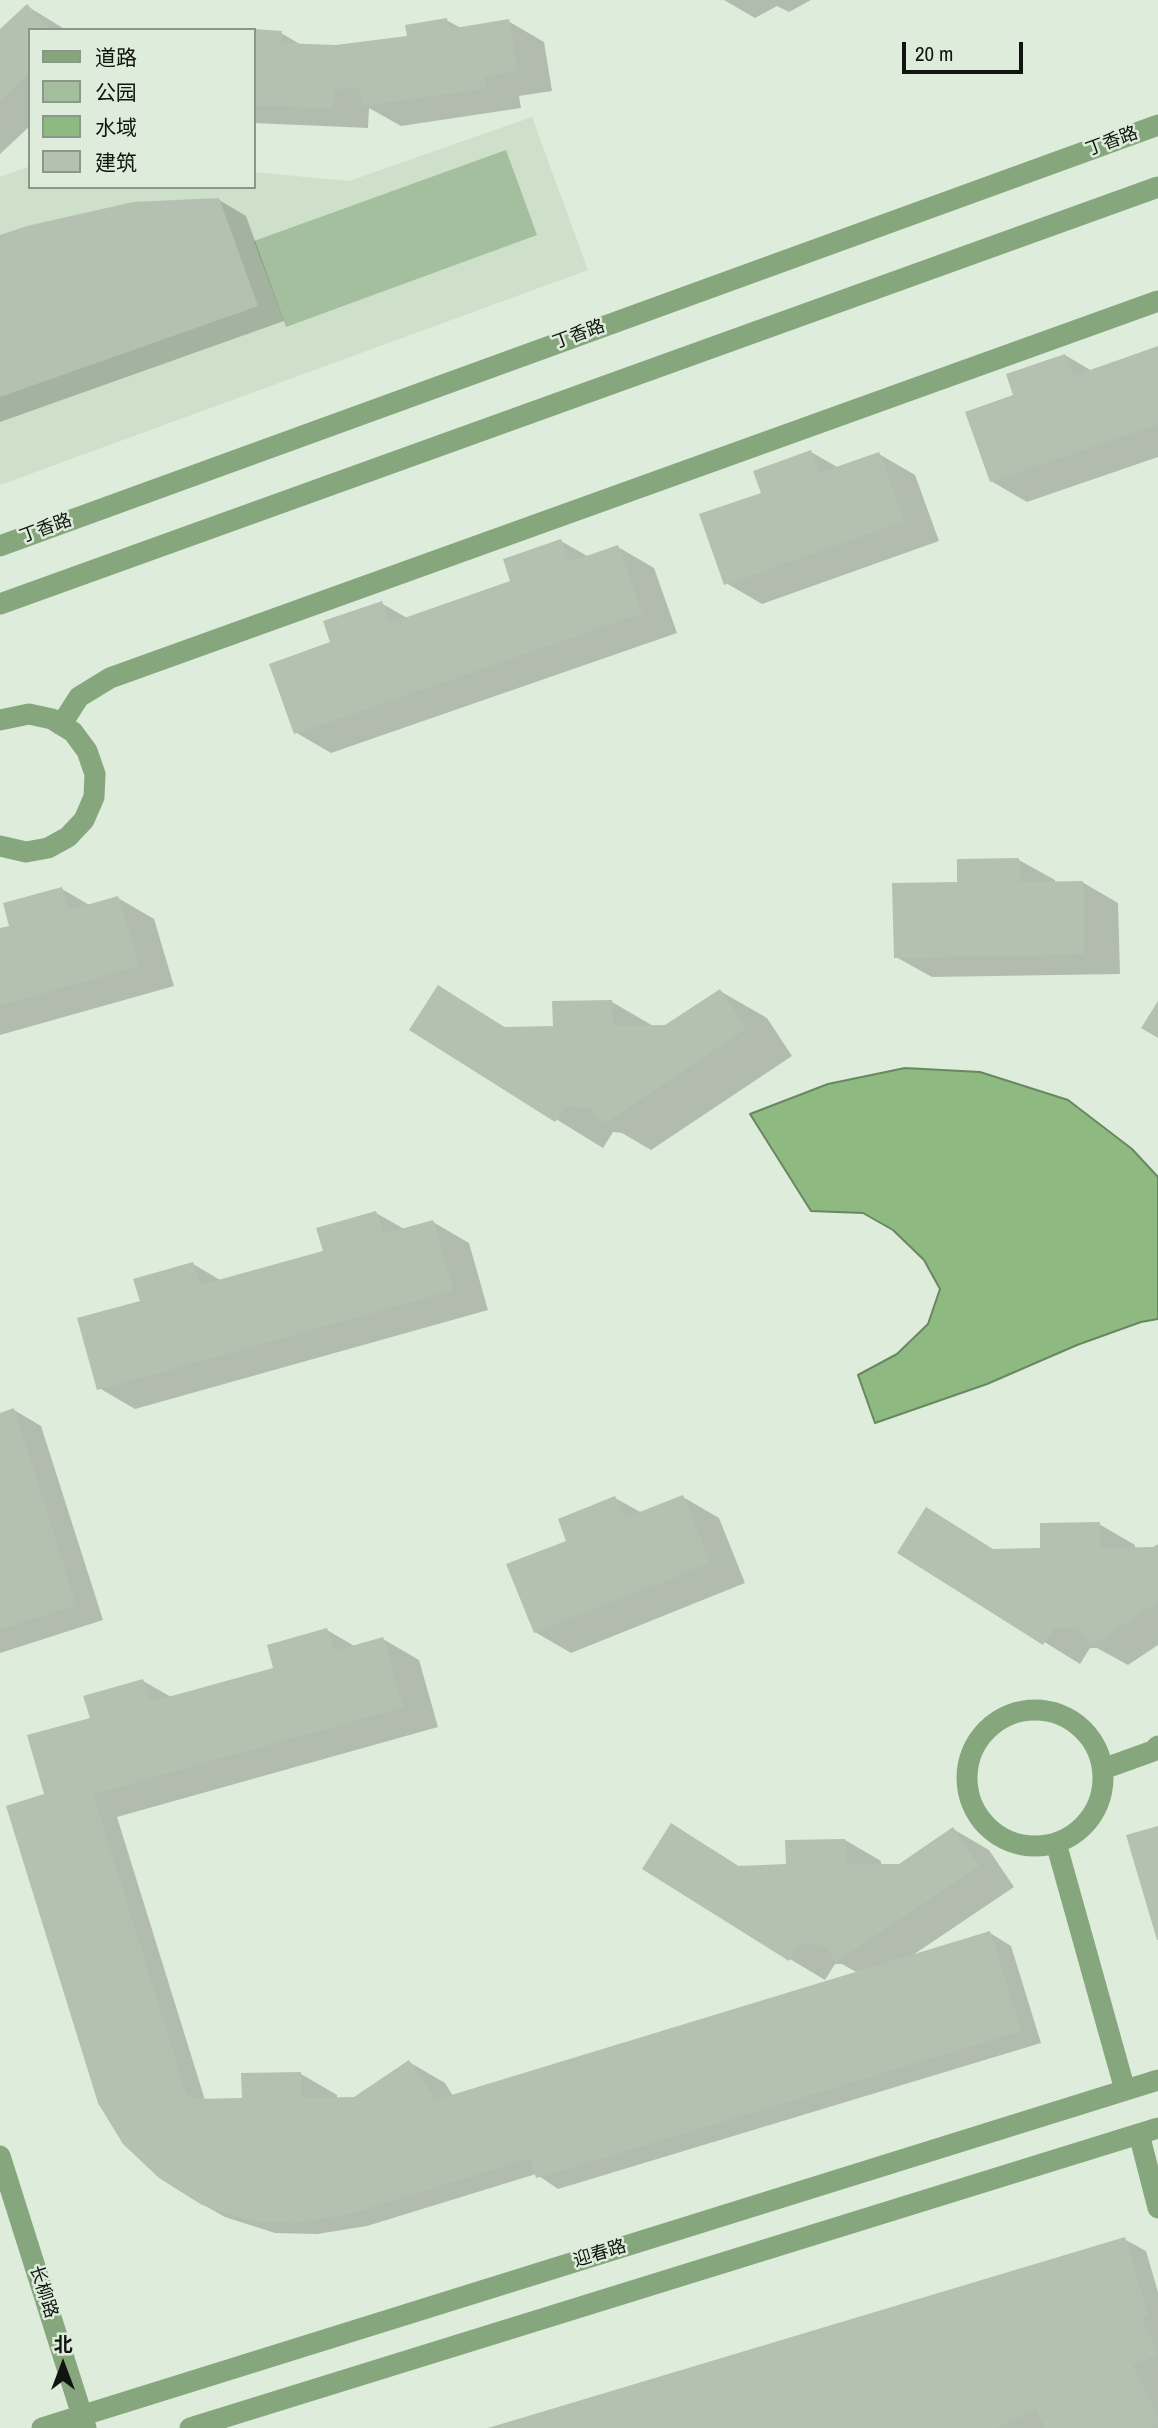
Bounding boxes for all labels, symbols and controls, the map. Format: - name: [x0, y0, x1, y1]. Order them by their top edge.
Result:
- legend: [28, 28, 256, 189]
- scale bar: [906, 28, 1027, 72]
- text: 20 m: [915, 39, 953, 68]
- text: 道路: [95, 43, 137, 72]
- text: 公园: [95, 78, 137, 107]
- text: 水域: [95, 113, 137, 142]
- street label: 丁香路: [1083, 123, 1141, 161]
- text: 建筑: [95, 148, 137, 177]
- street label: 丁香路: [550, 316, 608, 354]
- street label: 丁香路: [17, 510, 75, 548]
- street label: 迎春路: [571, 2236, 629, 2272]
- street label: 长柳路: [24, 2263, 62, 2321]
- north arrow: [28, 2330, 98, 2400]
- text: 北: [53, 2331, 73, 2357]

